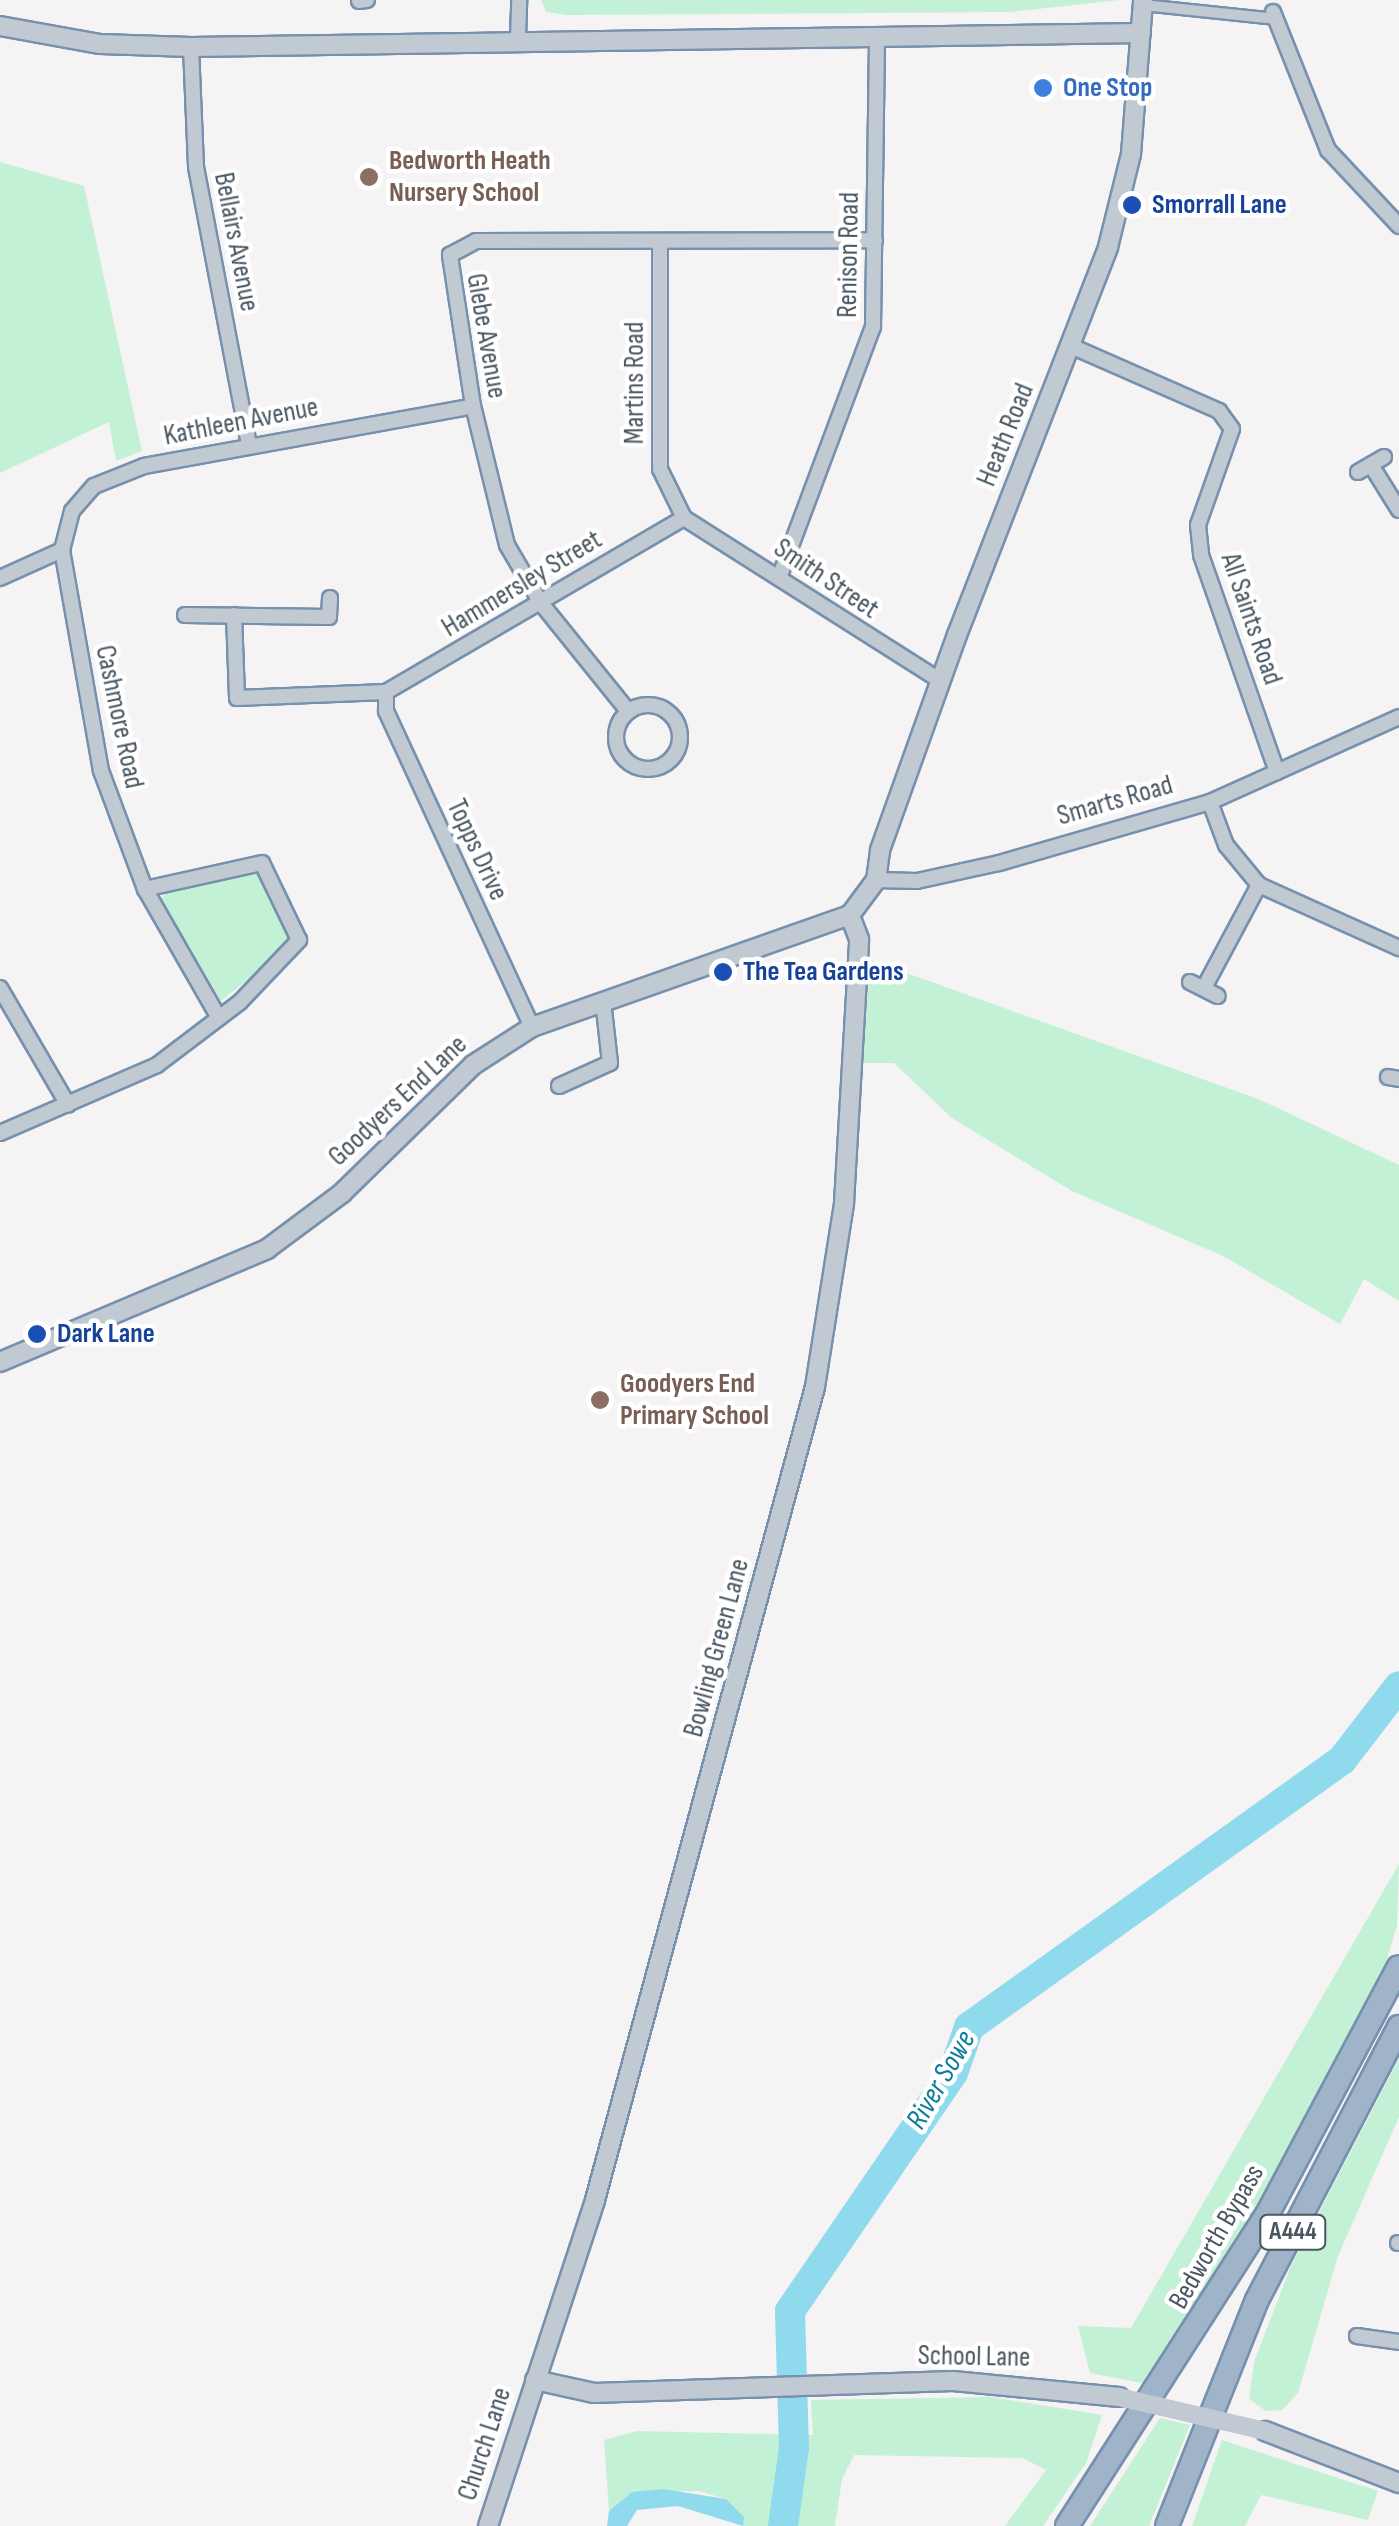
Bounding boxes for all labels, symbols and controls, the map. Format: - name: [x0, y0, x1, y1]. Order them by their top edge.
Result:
- place label: One Stop: [1063, 71, 1152, 105]
- marker: One Stop: [1032, 77, 1054, 99]
- place label: Bedworth Heath Nursery School: [389, 144, 551, 210]
- marker: Bedworth Heath Nursery School: [358, 166, 380, 188]
- street label: Bellairs Avenue: [206, 170, 266, 314]
- place label: Smorrall Lane: [1152, 188, 1287, 222]
- street label: Renison Road: [831, 192, 867, 318]
- marker: Smorrall Lane: [1121, 194, 1143, 216]
- street label: Glebe Avenue: [458, 271, 514, 401]
- street label: Martins Road: [618, 322, 652, 444]
- street label: Heath Road: [970, 379, 1042, 491]
- street label: Kathleen Avenue: [161, 391, 321, 453]
- street label: Hammersley Street: [436, 523, 608, 645]
- street label: Smith Street: [767, 532, 885, 626]
- street label: All Saints Road: [1213, 549, 1289, 689]
- street label: Cashmore Road: [87, 642, 151, 792]
- street label: Smarts Road: [1053, 769, 1177, 833]
- street label: Topps Drive: [439, 794, 515, 906]
- place label: The Tea Gardens: [743, 955, 904, 989]
- marker: The Tea Gardens: [712, 961, 734, 983]
- street label: Goodyers End Lane: [322, 1028, 474, 1174]
- place label: Dark Lane: [57, 1317, 155, 1351]
- marker: Dark Lane: [26, 1323, 48, 1345]
- place label: Goodyers End Primary School: [620, 1367, 769, 1433]
- marker: Goodyers End Primary School: [589, 1389, 611, 1411]
- street label: Bowling Green Lane: [677, 1555, 757, 1741]
- water label: River Sowe: [898, 2024, 984, 2136]
- street label: Bedworth Bypass: [1162, 2159, 1272, 2315]
- road number: A444: [1258, 2212, 1328, 2252]
- street label: School Lane: [917, 2339, 1031, 2375]
- street label: Church Lane: [451, 2383, 519, 2505]

